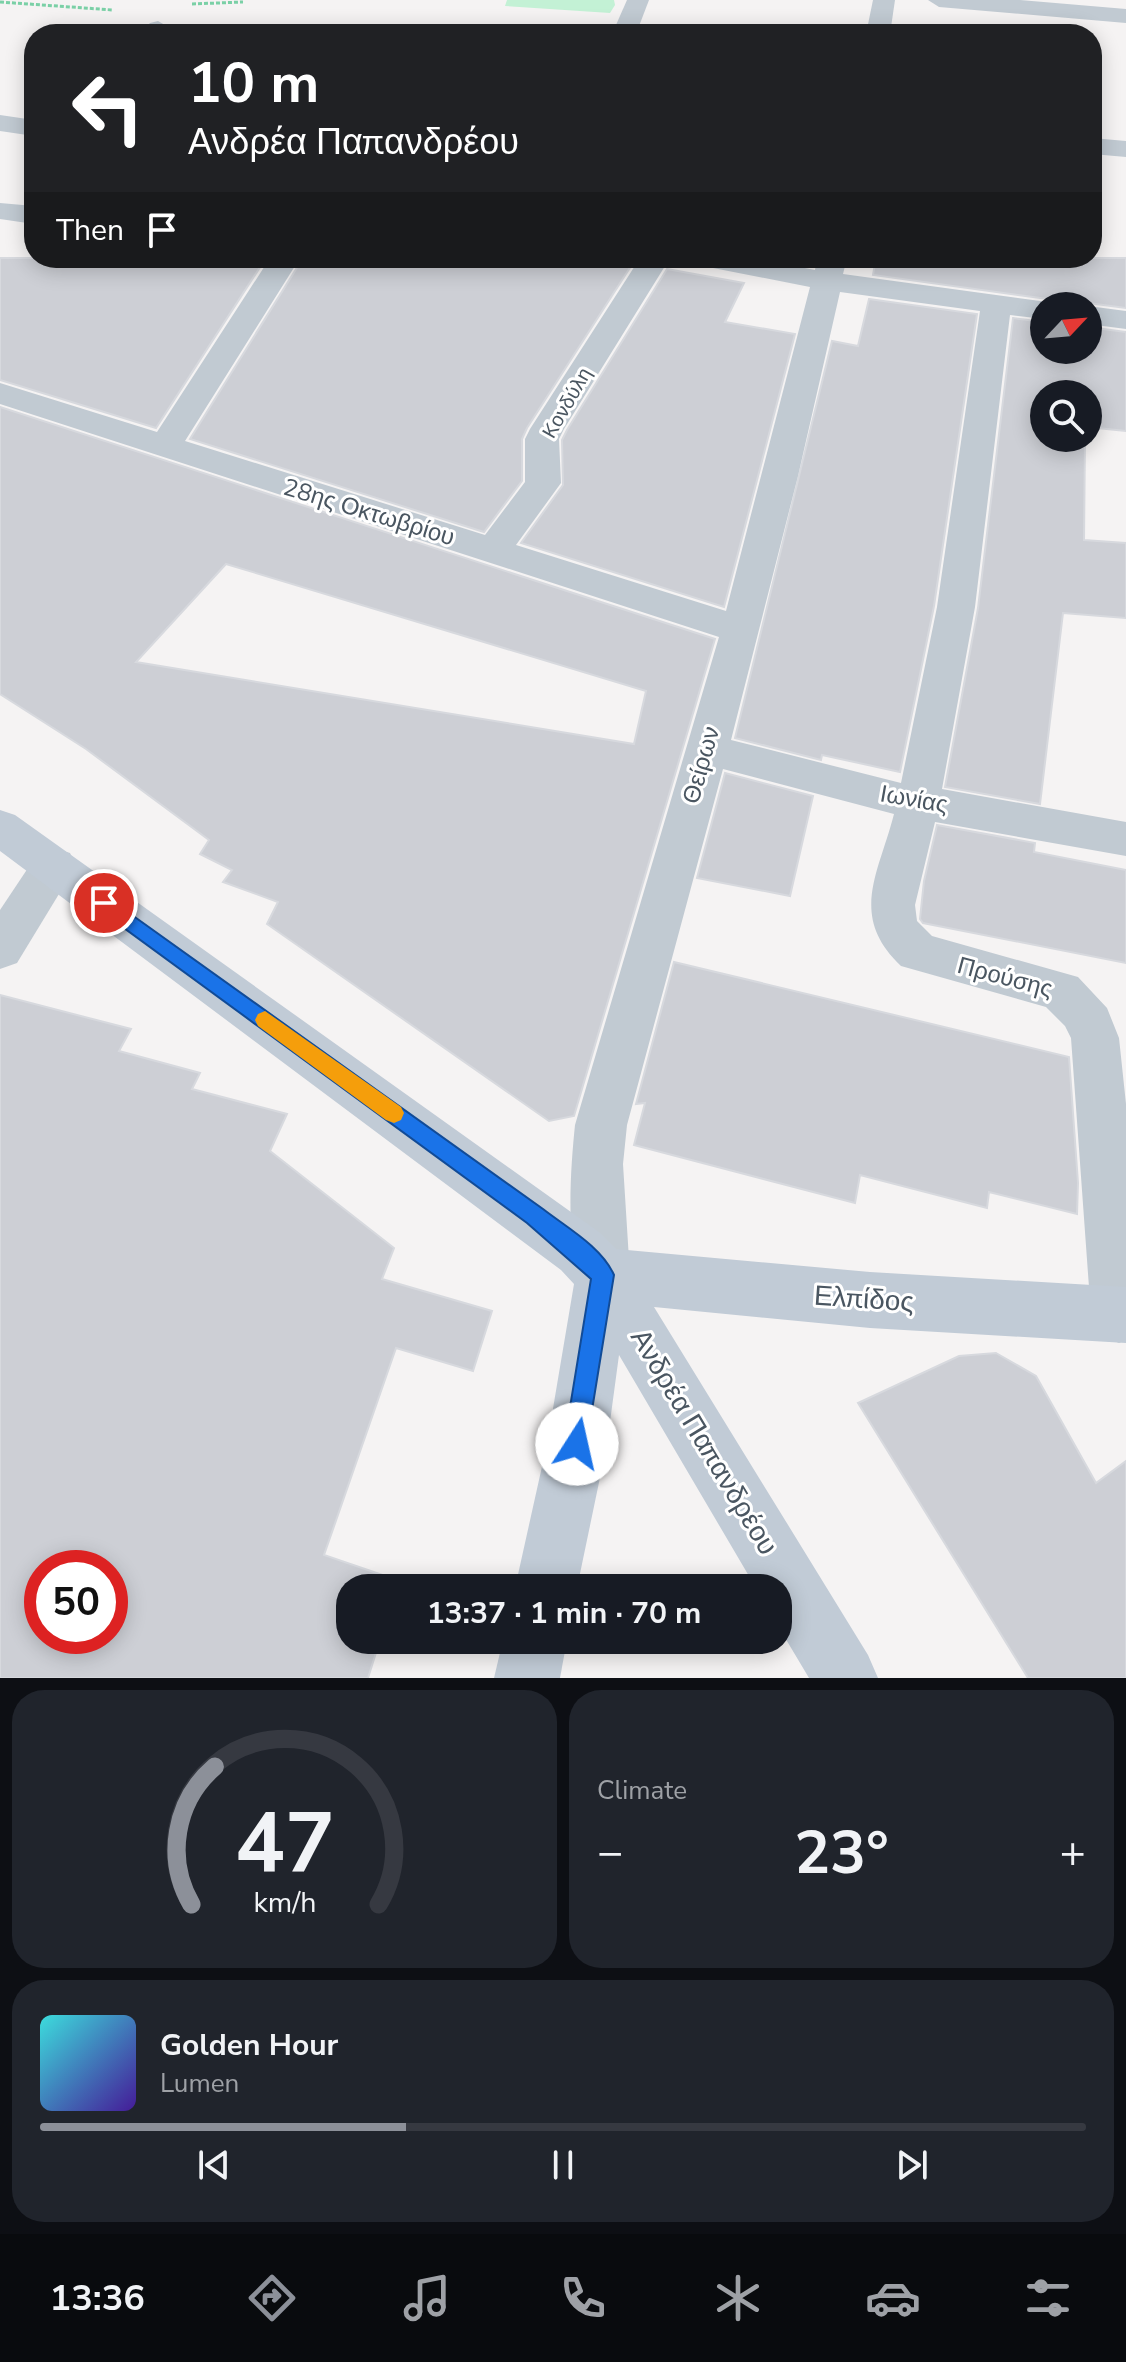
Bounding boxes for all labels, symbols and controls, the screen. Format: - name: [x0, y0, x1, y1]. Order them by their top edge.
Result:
- text: 10 m: [188, 45, 319, 122]
- icon: left: [56, 56, 160, 160]
- text: Ανδρέα Παπανδρέου: [188, 118, 519, 167]
- icon: arrive: [140, 208, 184, 252]
- text: Then: [56, 210, 124, 251]
- north arrow: [1030, 292, 1102, 364]
- map controls: [1030, 292, 1102, 452]
- street label: Κονδύλη: [536, 363, 598, 443]
- button: search: [1030, 380, 1102, 452]
- street label: 28ης Οκτωβρίου: [279, 471, 459, 553]
- street label: Θείρων: [675, 723, 727, 807]
- street label: Ιωνίας: [878, 777, 950, 821]
- pin: [70, 869, 138, 937]
- icon: arrive: [82, 881, 126, 925]
- street label: Προύσης: [954, 949, 1056, 1005]
- street label: Ελπίδος: [813, 1277, 915, 1321]
- street label: Ανδρέα Παπανδρέου: [621, 1322, 787, 1562]
- position arrow: [535, 1402, 619, 1486]
- speed limit sign: 50: [24, 1550, 128, 1654]
- text: 13:37 · 1 min · 70 m: [427, 1593, 701, 1634]
- text: Climate: [597, 1773, 687, 1808]
- text: 47: [235, 1787, 334, 1900]
- text: 23°: [794, 1812, 889, 1894]
- text: −: [597, 1823, 623, 1883]
- text: +: [1060, 1823, 1086, 1883]
- text: km/h: [253, 1883, 316, 1922]
- text: Golden Hour: [160, 2025, 338, 2066]
- text: Lumen: [160, 2066, 239, 2101]
- icon: previous: [192, 2143, 236, 2187]
- icon: pause: [541, 2143, 585, 2187]
- icon: next: [890, 2143, 934, 2187]
- icon: directions: [244, 2270, 300, 2326]
- icon: music: [399, 2270, 455, 2326]
- icon: phone: [555, 2270, 611, 2326]
- icon: climate: [710, 2270, 766, 2326]
- icon: car: [865, 2270, 921, 2326]
- icon: filters: [1020, 2270, 1076, 2326]
- text: 13:36: [50, 2274, 145, 2323]

